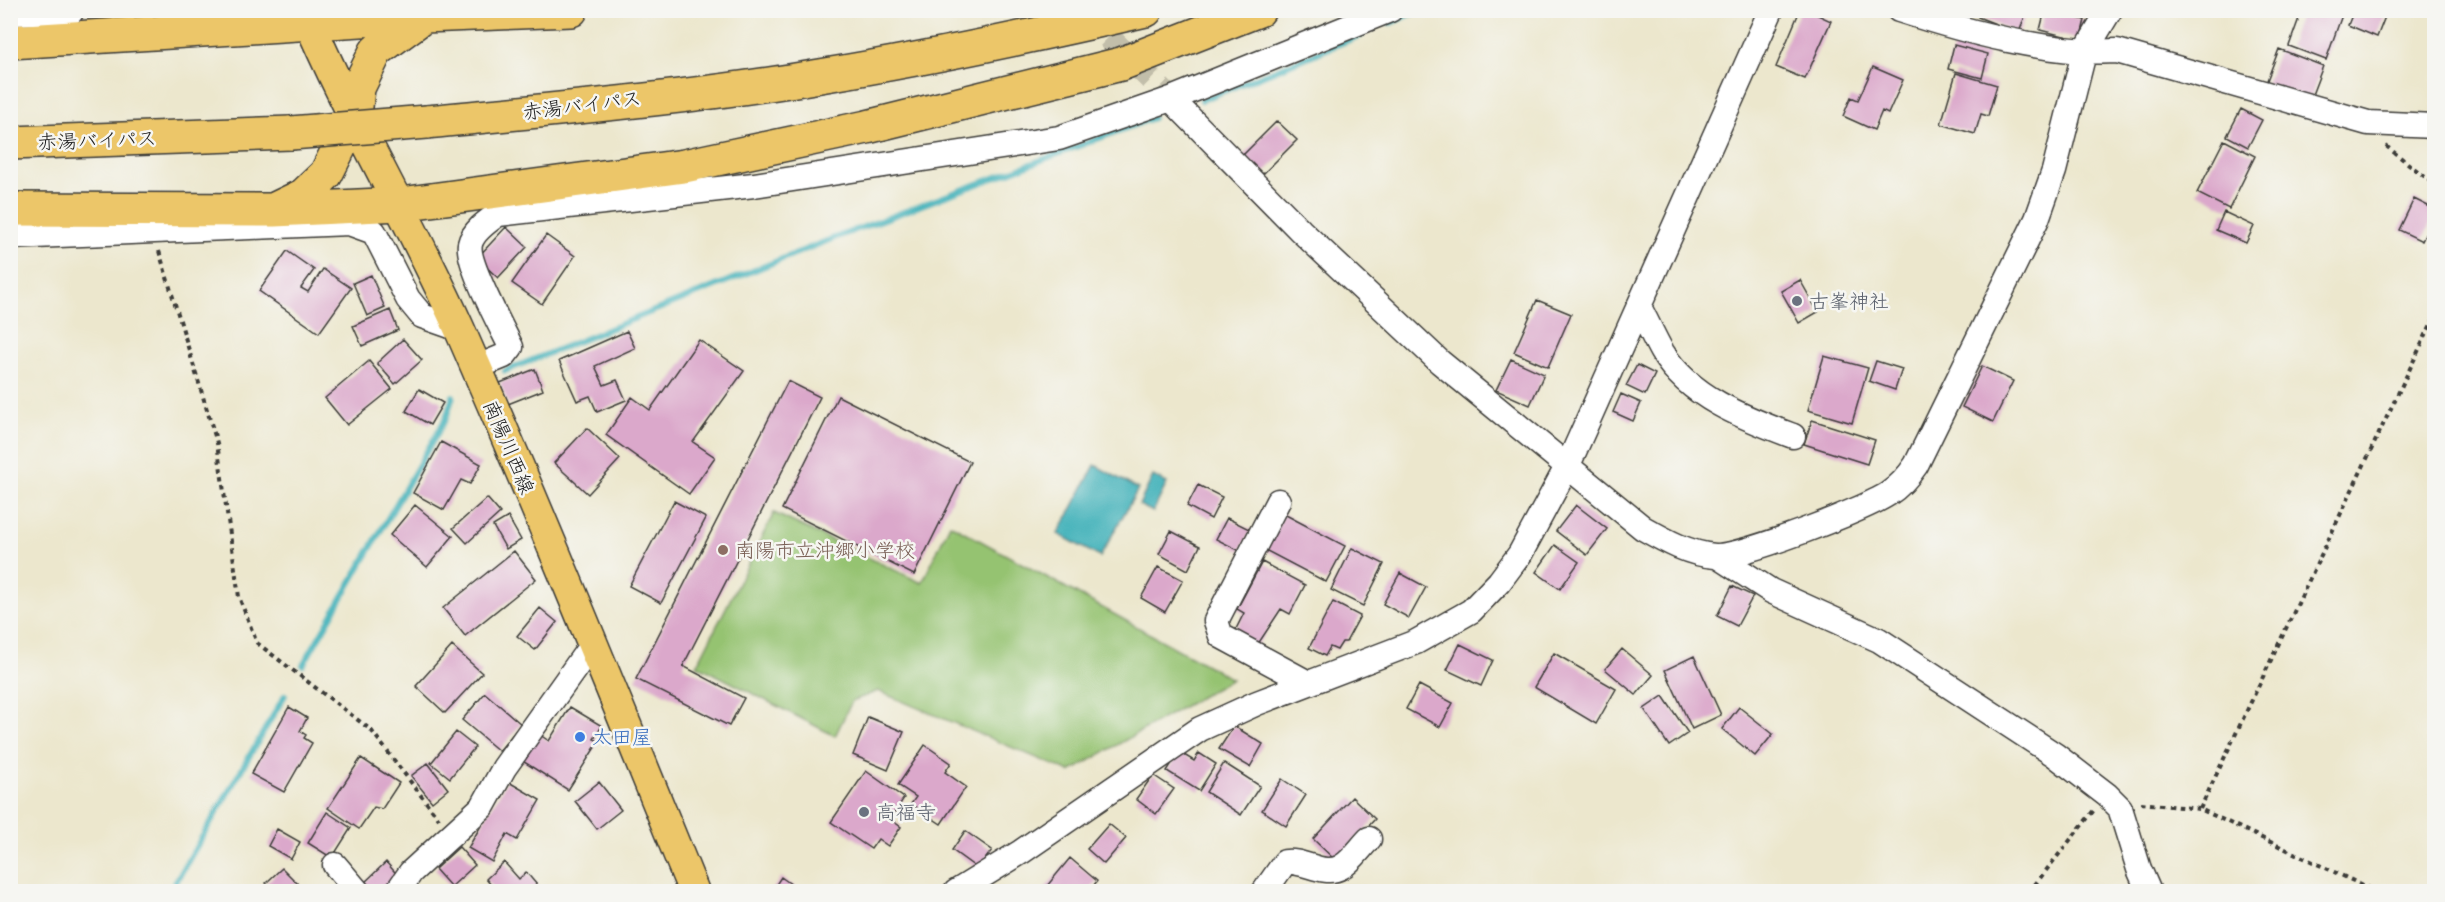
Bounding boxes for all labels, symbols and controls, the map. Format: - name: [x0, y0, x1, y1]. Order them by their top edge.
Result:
- street label: 赤湯バイパス: [521, 87, 643, 125]
- street label: 赤湯バイパス: [37, 127, 157, 155]
- place label: 古峯神社: [1809, 290, 1889, 314]
- marker: 古峯神社: [1790, 294, 1804, 308]
- street label: 南陽川西線: [477, 397, 539, 498]
- place label: 南陽市立沖郷小学校: [735, 539, 915, 563]
- marker: 南陽市立沖郷小学校: [716, 543, 730, 557]
- place label: 太田屋: [592, 726, 652, 750]
- marker: 太田屋: [573, 730, 587, 744]
- place label: 高福寺: [876, 801, 936, 825]
- marker: 高福寺: [857, 805, 871, 819]

